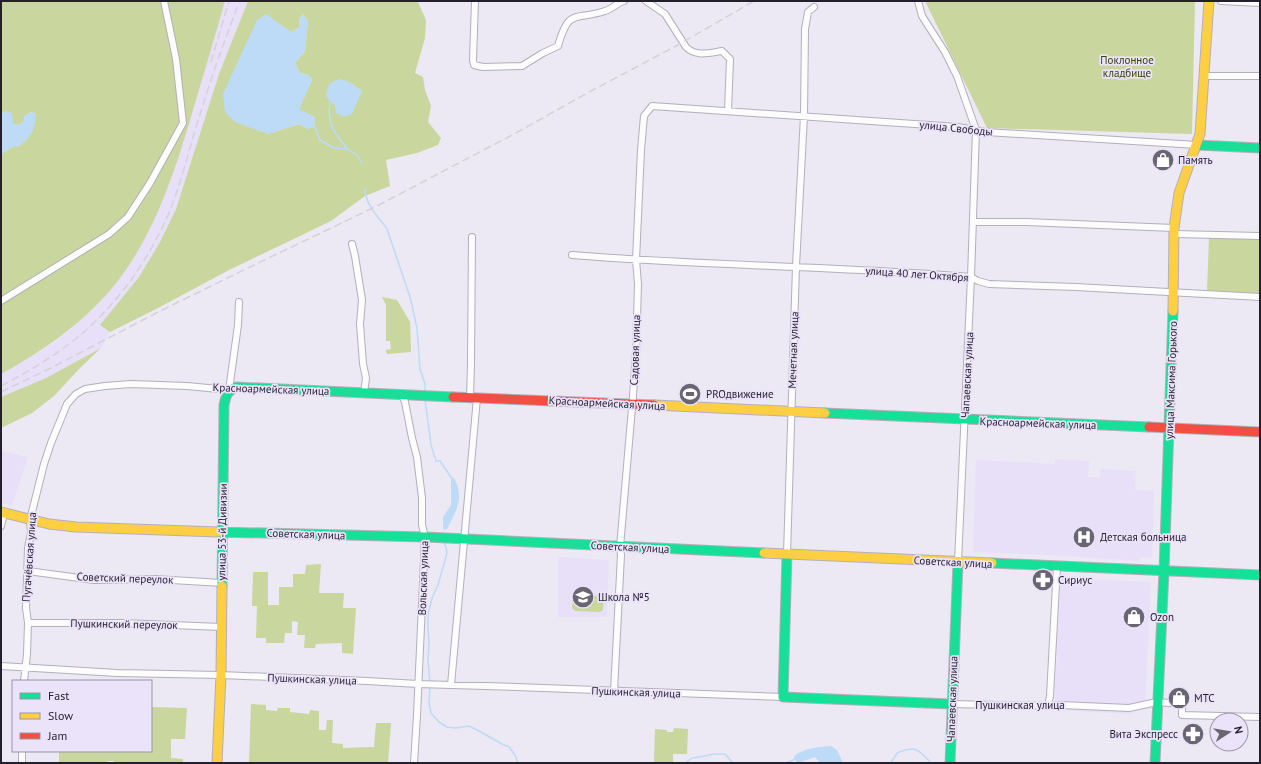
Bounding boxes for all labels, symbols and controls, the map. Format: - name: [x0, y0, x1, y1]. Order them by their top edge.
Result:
- park label: Поклонное кладбище: [1100, 53, 1154, 80]
- street label: улица Свободы: [919, 117, 993, 139]
- shop icon: Память: [1150, 147, 1176, 173]
- place label: Память: [1178, 153, 1213, 167]
- street label: улица 40 лет Октября: [865, 263, 969, 285]
- street label: Мечетная улица: [785, 311, 801, 389]
- street label: Садовая улица: [627, 314, 643, 386]
- street label: улица Максима Горького: [1162, 321, 1180, 439]
- street label: Чапаевская улица: [958, 332, 976, 418]
- street label: Красноармейская улица: [212, 380, 330, 398]
- sports icon: PROдвижение: [677, 381, 703, 407]
- place label: PROдвижение: [706, 387, 774, 401]
- street label: Красноармейская улица: [548, 393, 666, 413]
- street label: Красноармейская улица: [979, 414, 1097, 432]
- street label: улица 53-й Дивизии: [214, 483, 230, 581]
- street label: Пугачёвская улица: [19, 512, 39, 602]
- hospital icon: Детская больница: [1071, 524, 1097, 550]
- street label: Советская улица: [266, 526, 346, 542]
- place label: Детская больница: [1100, 530, 1187, 544]
- street label: Советская улица: [590, 538, 670, 556]
- street label: Вольская улица: [415, 540, 431, 616]
- street label: Советская улица: [913, 553, 993, 571]
- pharmacy icon: Сириус: [1030, 567, 1056, 593]
- street label: Советский переулок: [76, 569, 174, 587]
- place label: Сириус: [1058, 573, 1092, 587]
- school or university icon: Школа №5: [570, 584, 596, 610]
- place label: Школа №5: [598, 590, 650, 604]
- shop icon: Ozon: [1121, 604, 1147, 630]
- place label: Ozon: [1150, 610, 1174, 624]
- street label: Пушкинский переулок: [70, 616, 179, 632]
- street label: Чапаевская улица: [943, 656, 961, 742]
- street label: Пушкинская улица: [267, 670, 357, 688]
- legend: [12, 680, 152, 752]
- street label: Пушкинская улица: [591, 683, 681, 701]
- shop icon: МТС: [1166, 685, 1192, 711]
- text: Fast: [48, 688, 69, 703]
- place label: МТС: [1194, 691, 1215, 705]
- street label: Пушкинская улица: [975, 698, 1065, 712]
- text: Slow: [48, 708, 73, 723]
- north arrow: [1209, 712, 1249, 752]
- pharmacy icon: Вита Экспресс: [1180, 721, 1206, 747]
- text: N: [1231, 725, 1246, 735]
- place label: Вита Экспресс: [1109, 727, 1178, 741]
- text: Jam: [47, 728, 67, 743]

